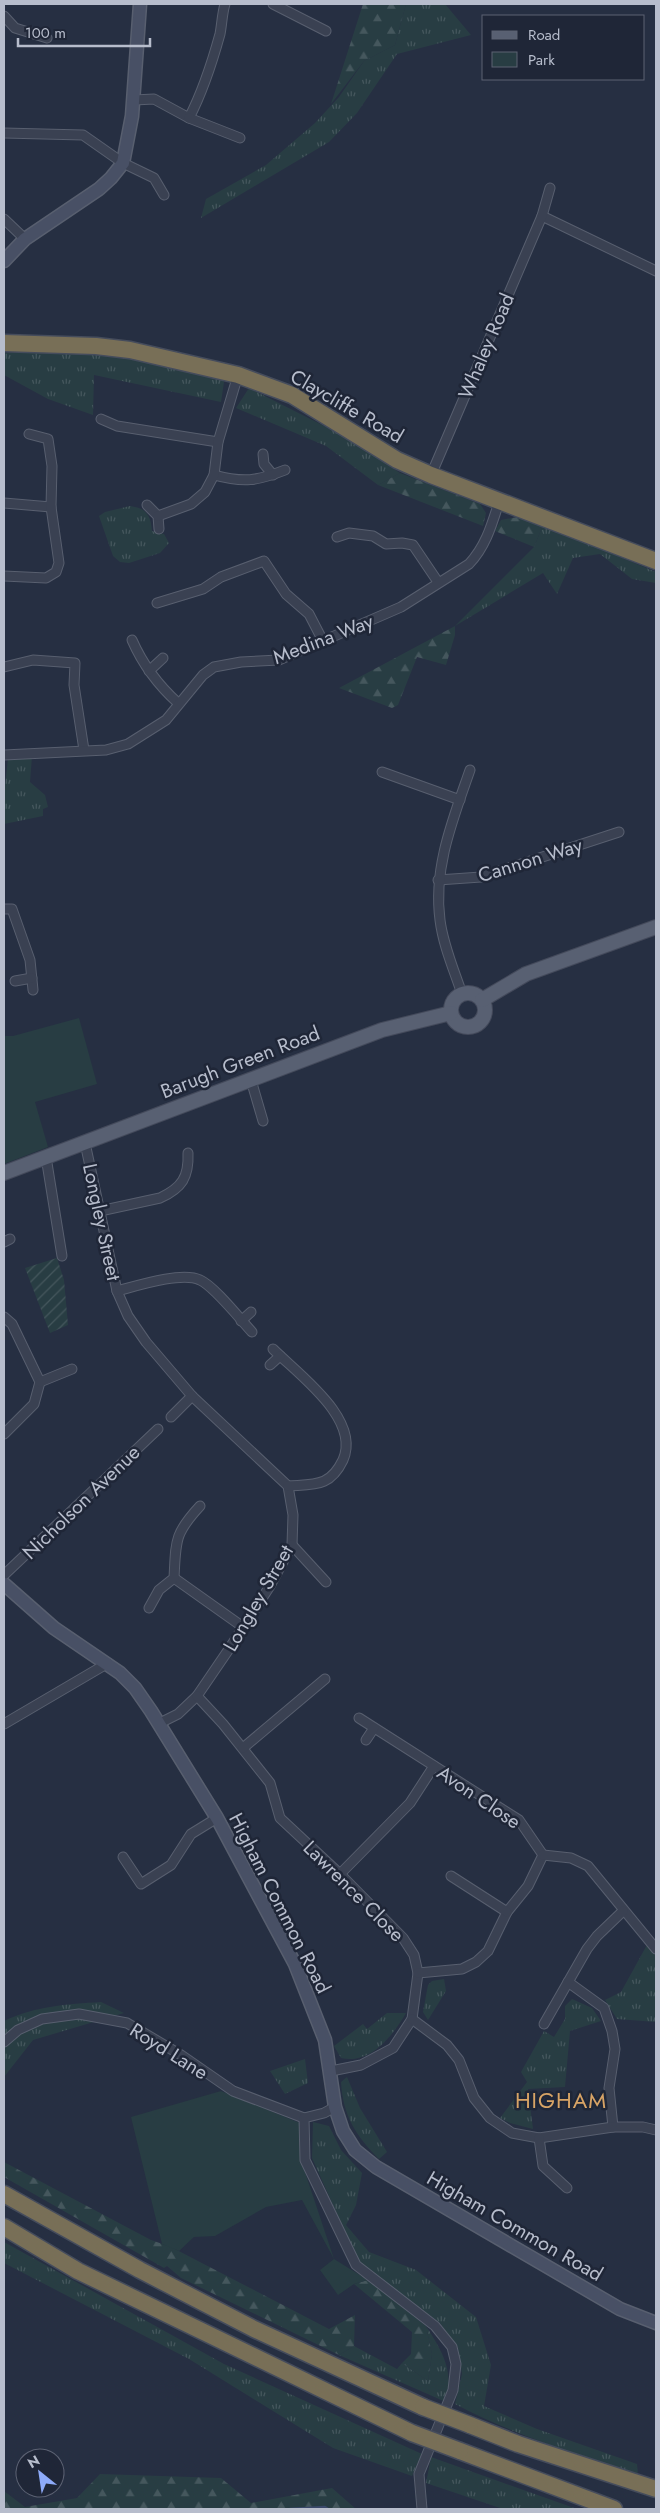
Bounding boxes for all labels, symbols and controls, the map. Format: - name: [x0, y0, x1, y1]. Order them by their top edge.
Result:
- scale bar: [18, 15, 150, 47]
- legend: [482, 15, 645, 80]
- text: 100 m: [25, 22, 66, 44]
- text: Road: [528, 24, 560, 46]
- text: Park: [528, 49, 555, 71]
- street label: Whaley Road: [451, 289, 522, 404]
- street label: Claycliffe Road: [285, 362, 409, 451]
- street label: Medina Way: [269, 607, 378, 672]
- street label: Cannon Way: [474, 831, 586, 890]
- street label: Barugh Green Road: [156, 1019, 324, 1106]
- street label: Longley Street: [75, 1161, 128, 1283]
- street label: Nicholson Avenue: [16, 1438, 147, 1566]
- street label: Longley Street: [216, 1539, 301, 1657]
- street label: Avon Close: [431, 1759, 526, 1836]
- street label: Higham Common Road: [221, 1808, 338, 1998]
- street label: Lawrence Close: [296, 1834, 411, 1949]
- street label: Royd Lane: [124, 2016, 214, 2087]
- district label: HIGHAM: [515, 2084, 607, 2116]
- street label: Higham Common Road: [421, 2164, 608, 2289]
- north arrow: [15, 2448, 65, 2498]
- text: N: [24, 2450, 43, 2473]

